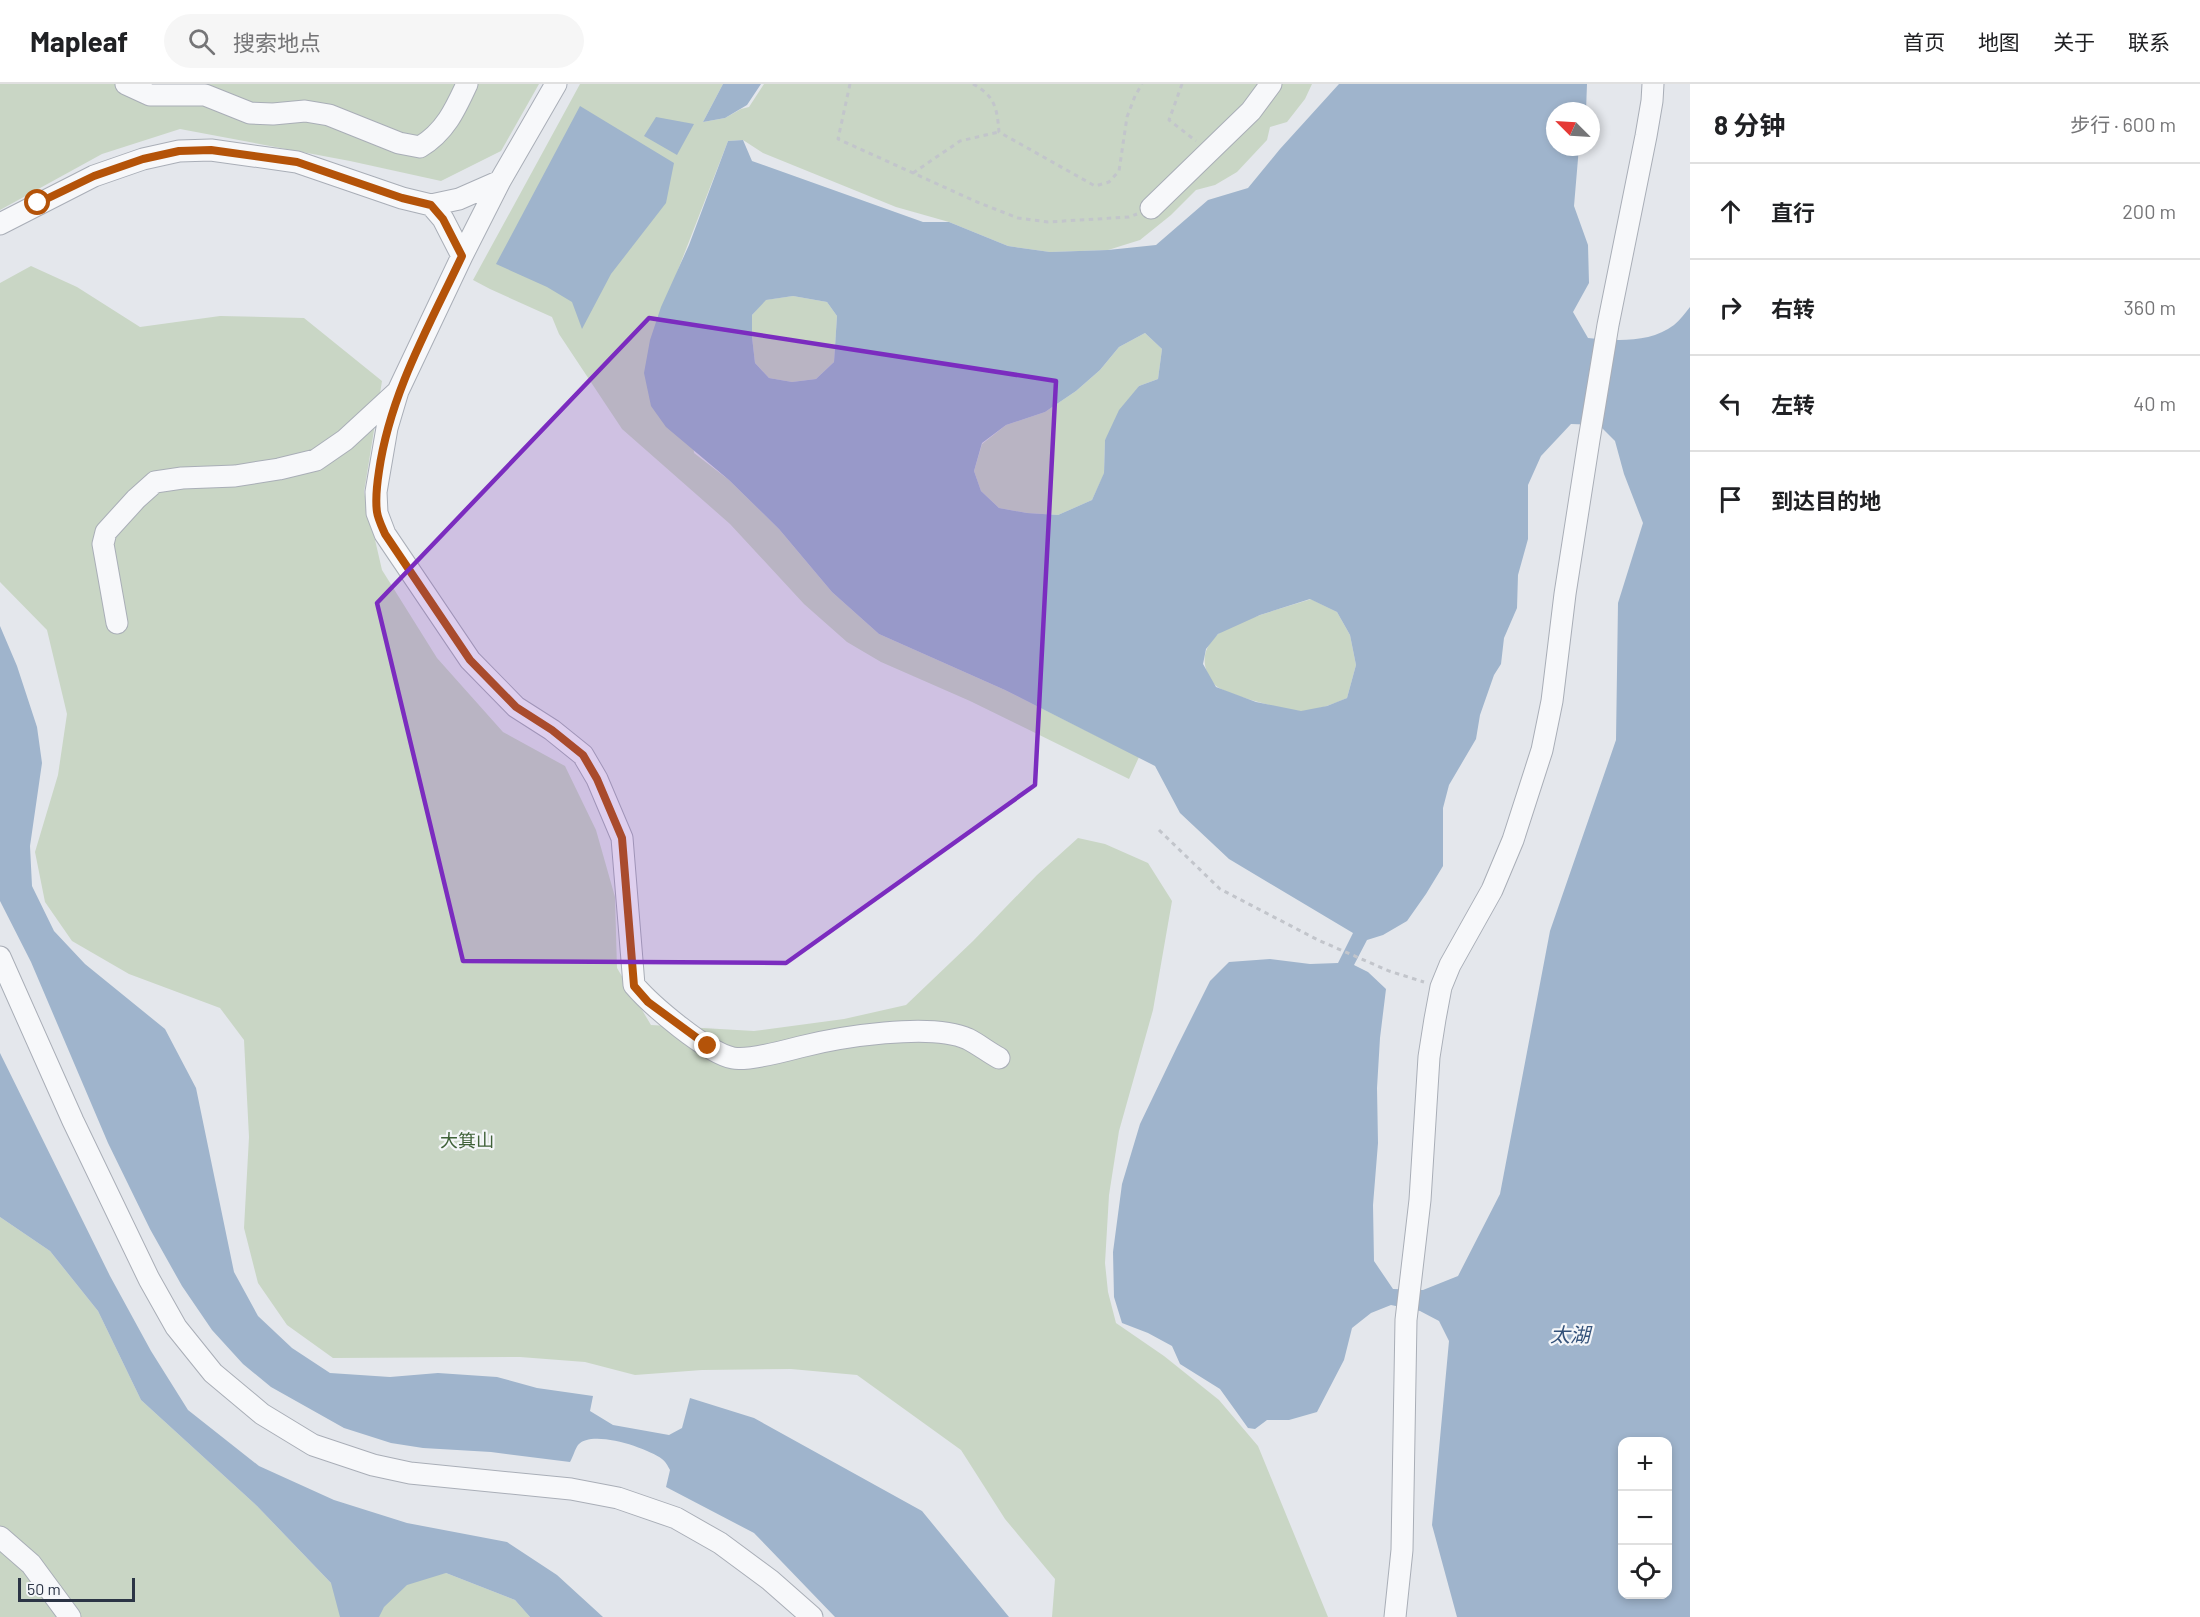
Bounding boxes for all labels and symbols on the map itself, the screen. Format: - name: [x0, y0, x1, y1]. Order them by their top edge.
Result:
- north arrow: [1546, 102, 1600, 156]
- route start: [24, 189, 50, 215]
- route end: [694, 1032, 720, 1058]
- park label: 大箕山: [440, 1129, 494, 1151]
- water label: 太湖: [1550, 1322, 1593, 1346]
- scale bar: [18, 1575, 135, 1602]

